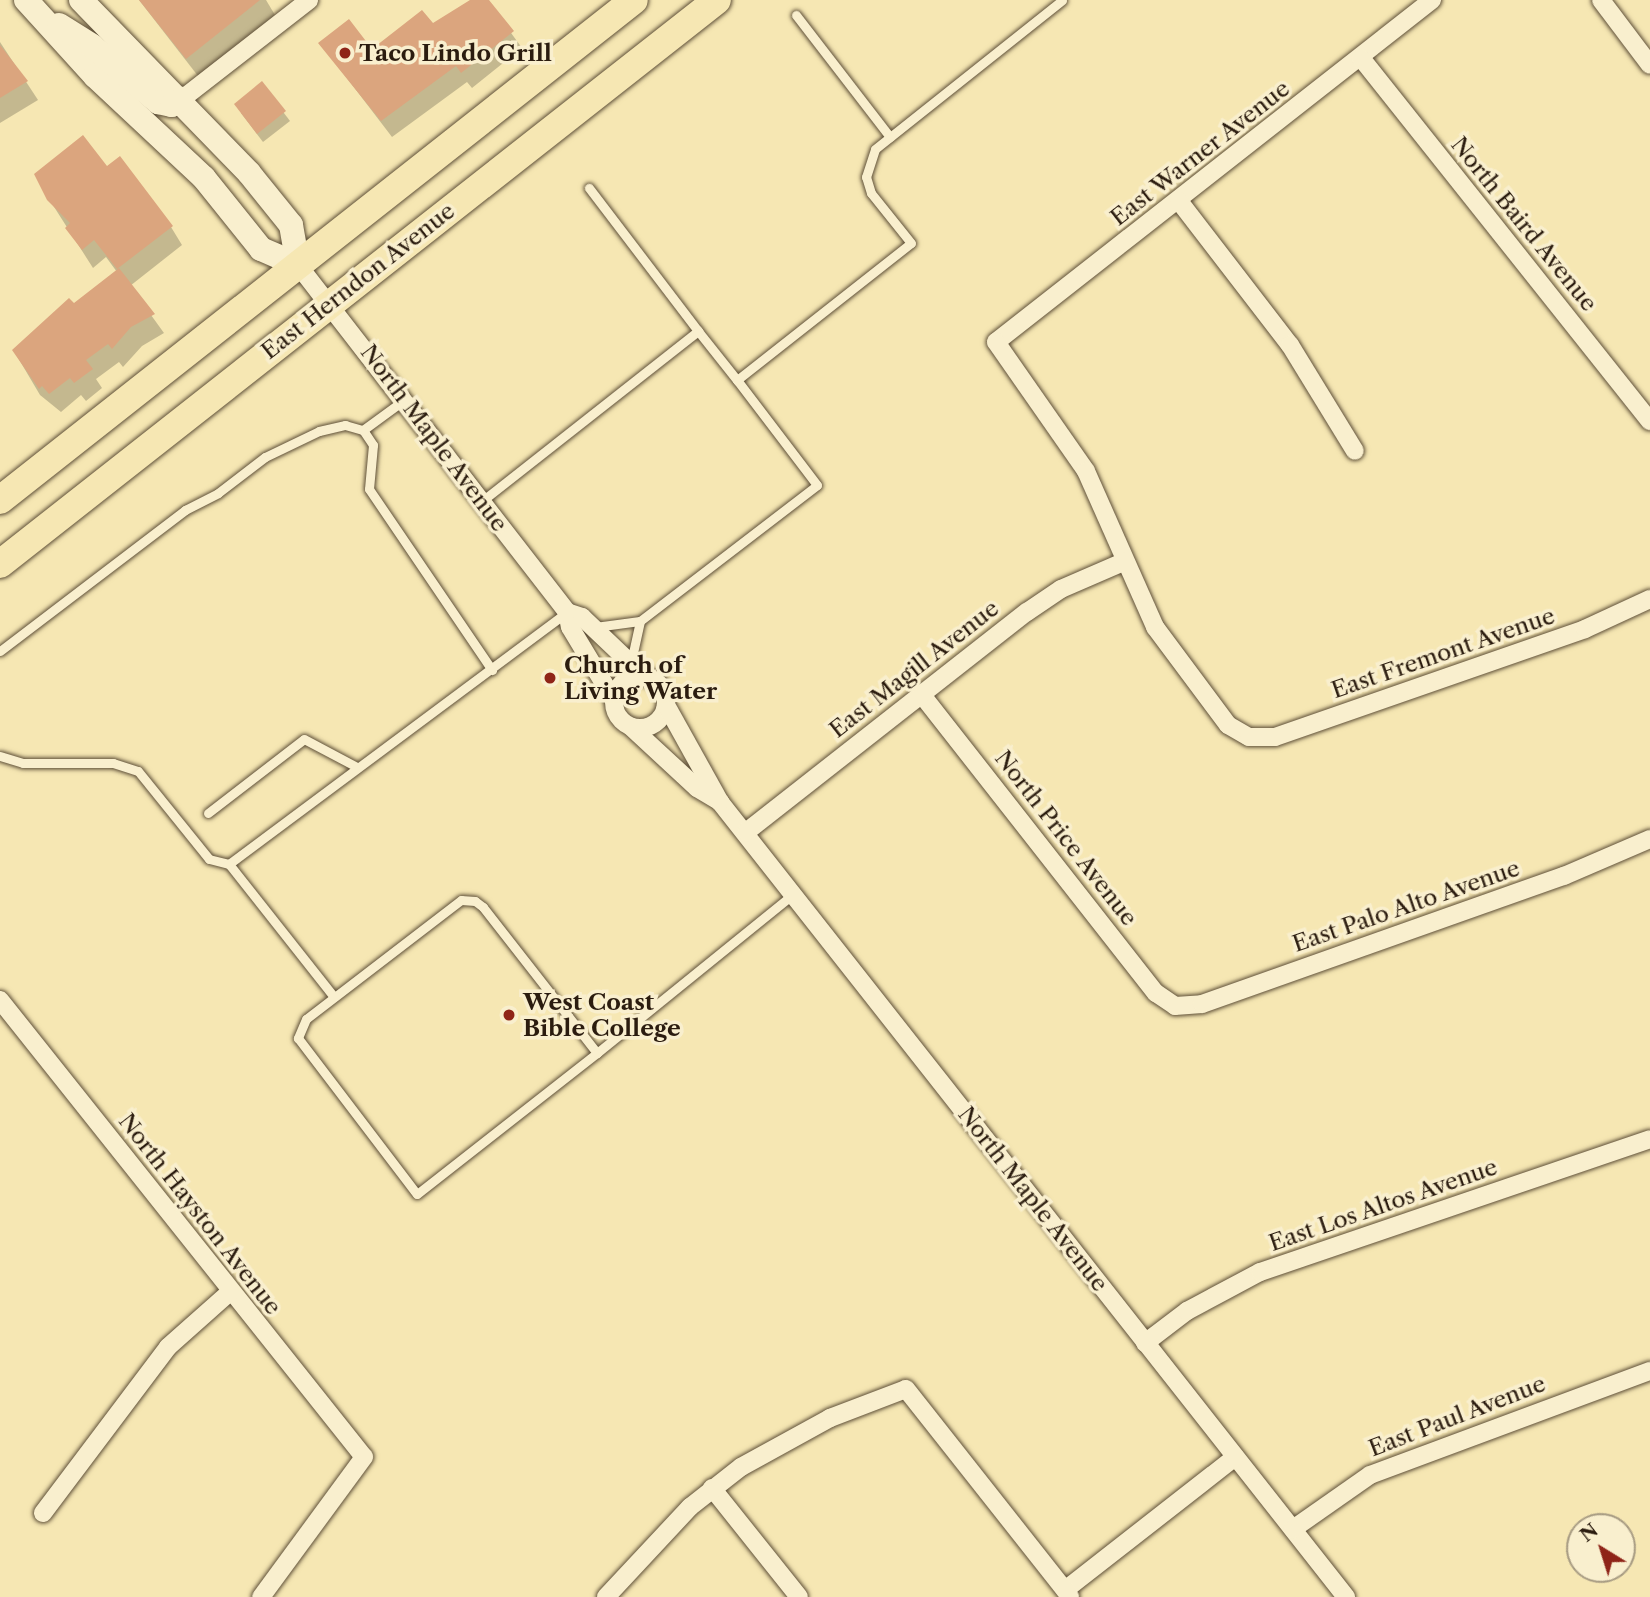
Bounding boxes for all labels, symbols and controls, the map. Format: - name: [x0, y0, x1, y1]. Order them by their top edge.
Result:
- place label: Taco Lindo Grill: [359, 39, 552, 67]
- marker: Taco Lindo Grill: [337, 45, 353, 61]
- street label: East Warner Avenue: [1104, 74, 1296, 232]
- street label: North Baird Avenue: [1445, 131, 1603, 317]
- street label: East Herndon Avenue: [255, 197, 461, 365]
- street label: North Maple Avenue: [354, 339, 514, 537]
- street label: East Magill Avenue: [824, 594, 1004, 744]
- street label: East Fremont Avenue: [1327, 602, 1559, 704]
- place label: Church of Living Water: [564, 651, 718, 705]
- marker: Church of Living Water: [542, 670, 558, 686]
- street label: North Price Avenue: [989, 745, 1143, 931]
- street label: East Palo Alto Avenue: [1288, 854, 1524, 958]
- place label: West Coast Bible College: [523, 988, 681, 1042]
- marker: West Coast Bible College: [501, 1007, 517, 1023]
- street label: North Maple Avenue: [952, 1101, 1114, 1297]
- street label: North Hayston Avenue: [113, 1108, 287, 1320]
- street label: East Los Altos Avenue: [1264, 1153, 1502, 1257]
- street label: East Paul Avenue: [1364, 1369, 1550, 1463]
- north arrow: [1566, 1513, 1636, 1583]
- text: N: [1575, 1518, 1603, 1547]

